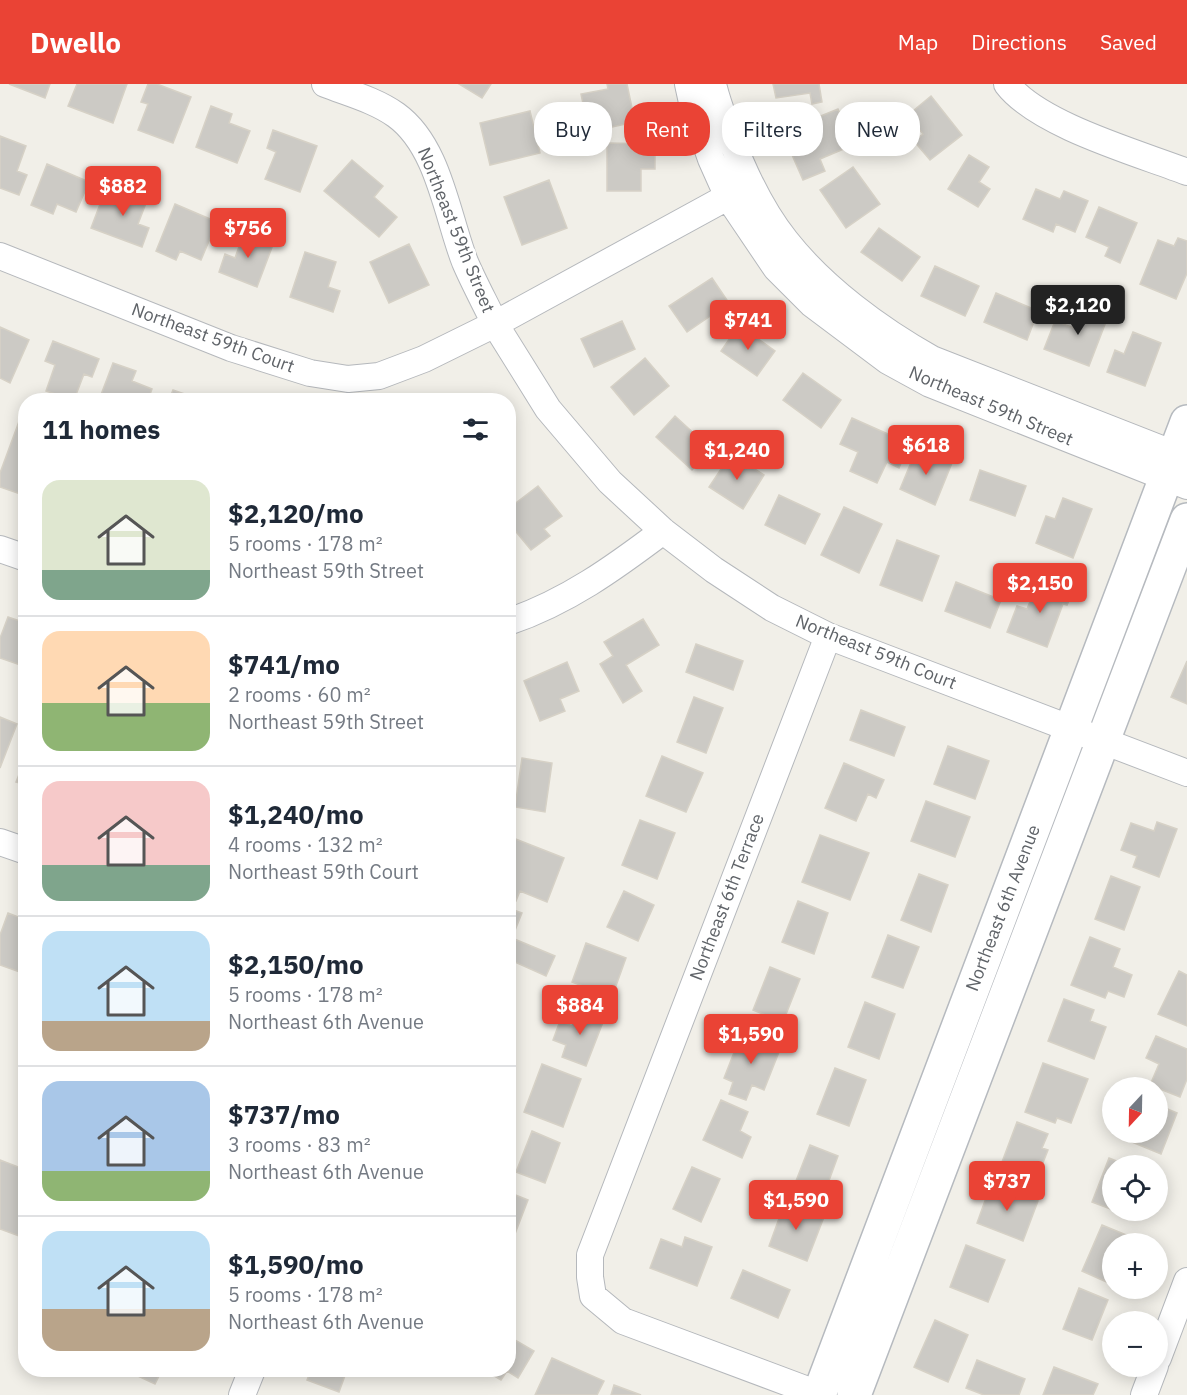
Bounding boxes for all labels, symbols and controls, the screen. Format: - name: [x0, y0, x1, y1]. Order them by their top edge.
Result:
- text: Dwello: [30, 24, 121, 61]
- text: Map: [898, 28, 938, 56]
- text: Directions: [971, 28, 1067, 56]
- text: Saved: [1100, 28, 1157, 56]
- chip: Buy: [534, 102, 612, 156]
- chip: Rent: [624, 102, 710, 156]
- chip: Filters: [722, 102, 823, 156]
- chip: New: [835, 102, 920, 156]
- street label: Northeast 59th Street: [413, 144, 500, 316]
- pin: $882: [87, 166, 159, 217]
- text: $882: [99, 172, 147, 199]
- pin: $756: [212, 208, 284, 259]
- text: $756: [224, 214, 272, 241]
- pin: $2,120: [1029, 285, 1127, 336]
- text: $2,120: [1045, 291, 1111, 318]
- street label: Northeast 59th Court: [129, 297, 298, 378]
- pin: $741: [712, 300, 784, 351]
- text: $741: [724, 306, 772, 333]
- street label: Northeast 59th Street: [905, 360, 1077, 451]
- text: 11 homes: [42, 412, 160, 446]
- icon: filters: [459, 413, 492, 446]
- pin: $618: [890, 425, 962, 476]
- pin: $1,240: [688, 430, 786, 481]
- text: $618: [902, 431, 950, 458]
- text: $1,240: [704, 436, 770, 463]
- text: $2,120/mo: [228, 496, 364, 530]
- icon: home: [90, 504, 162, 576]
- text: 5 rooms · 178 m²: [228, 530, 383, 557]
- text: Northeast 59th Street: [228, 557, 424, 584]
- pin: $2,150: [991, 563, 1089, 614]
- text: $2,150: [1007, 569, 1073, 596]
- street label: Northeast 59th Court: [792, 609, 960, 694]
- text: $741/mo: [228, 647, 340, 681]
- icon: home: [90, 655, 162, 727]
- text: 2 rooms · 60 m²: [228, 681, 371, 708]
- text: Northeast 59th Street: [228, 708, 424, 735]
- text: $1,240/mo: [228, 797, 364, 831]
- icon: home: [90, 805, 162, 877]
- street label: Northeast 6th Terrace: [684, 810, 769, 984]
- street label: Northeast 6th Avenue: [960, 821, 1045, 994]
- text: 4 rooms · 132 m²: [228, 831, 383, 858]
- text: Northeast 59th Court: [228, 858, 419, 885]
- text: $2,150/mo: [228, 947, 364, 981]
- icon: home: [90, 955, 162, 1027]
- text: 5 rooms · 178 m²: [228, 981, 383, 1008]
- pin: $884: [544, 985, 616, 1036]
- text: $884: [556, 991, 604, 1018]
- text: Northeast 6th Avenue: [228, 1008, 424, 1035]
- pin: $1,590: [702, 1014, 800, 1065]
- text: $1,590: [718, 1020, 784, 1047]
- north arrow: [1102, 1077, 1168, 1143]
- map controls: [1102, 1077, 1168, 1377]
- text: $737/mo: [228, 1097, 340, 1131]
- icon: home: [90, 1105, 162, 1177]
- text: 3 rooms · 83 m²: [228, 1131, 371, 1158]
- button: locate: [1102, 1155, 1168, 1221]
- text: Northeast 6th Avenue: [228, 1158, 424, 1185]
- pin: $737: [971, 1161, 1043, 1212]
- text: $737: [983, 1167, 1031, 1194]
- pin: $1,590: [747, 1180, 845, 1231]
- text: $1,590: [763, 1186, 829, 1213]
- button: +: [1102, 1233, 1168, 1299]
- text: $1,590/mo: [228, 1247, 364, 1281]
- icon: home: [90, 1255, 162, 1327]
- text: 5 rooms · 178 m²: [228, 1281, 383, 1308]
- text: Northeast 6th Avenue: [228, 1308, 424, 1335]
- button: −: [1102, 1311, 1168, 1377]

